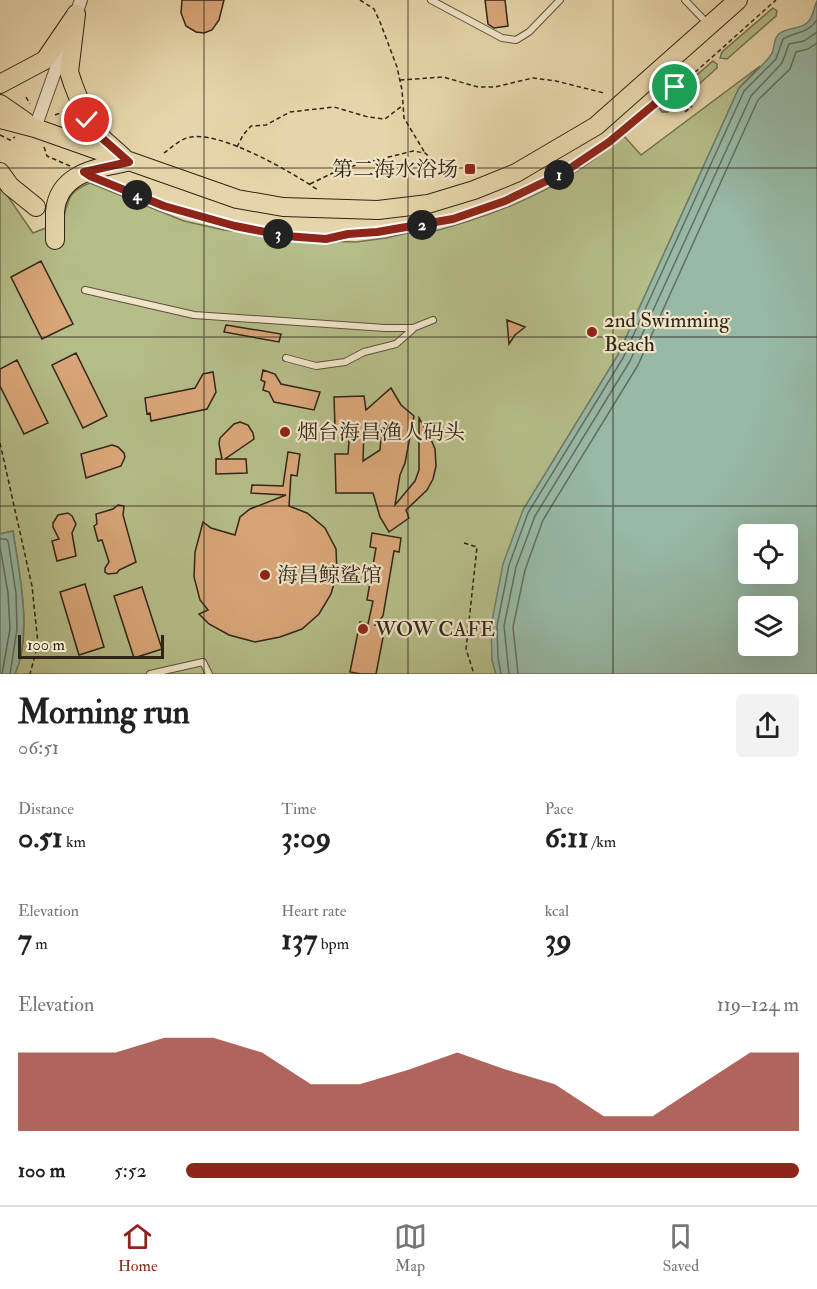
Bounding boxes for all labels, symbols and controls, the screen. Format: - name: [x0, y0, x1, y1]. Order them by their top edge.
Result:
- pin: [649, 61, 700, 112]
- icon: arrive: [658, 70, 691, 103]
- pin: [61, 94, 112, 145]
- icon: check: [70, 103, 103, 136]
- place label: 第二海水浴场: [332, 156, 458, 183]
- pin: 1: [544, 160, 574, 190]
- marker: 第二海水浴场: [463, 162, 477, 176]
- text: 1: [556, 165, 562, 185]
- pin: 4: [122, 180, 152, 210]
- text: 4: [133, 185, 141, 205]
- pin: 2: [407, 210, 437, 240]
- text: 2: [418, 215, 426, 235]
- pin: 3: [263, 219, 293, 249]
- text: 3: [275, 224, 281, 244]
- place label: 2nd Swimming Beach: [604, 307, 730, 358]
- marker: 2nd Swimming Beach: [585, 325, 599, 339]
- place label: 烟台海昌渔人码头: [297, 419, 465, 446]
- marker: 烟台海昌渔人码头: [278, 425, 292, 439]
- map controls: [738, 524, 798, 656]
- button: locate: [738, 524, 798, 584]
- place label: 海昌鲸鲨馆: [277, 562, 382, 589]
- marker: 海昌鲸鲨馆: [258, 568, 272, 582]
- button: layers: [738, 596, 798, 656]
- place label: WOW CAFE: [374, 616, 495, 643]
- marker: WOW CAFE: [356, 622, 370, 636]
- scale bar: [18, 632, 164, 660]
- text: 100 m: [27, 635, 65, 655]
- text: Morning run: [18, 692, 190, 733]
- button: share: [736, 694, 799, 757]
- text: 06:51: [18, 735, 59, 760]
- text: Distance: [18, 799, 74, 819]
- text: Time: [281, 799, 316, 819]
- text: Pace: [545, 799, 573, 819]
- text: 0.51: [18, 819, 63, 856]
- text: 3:09: [281, 819, 331, 856]
- text: 6:11: [545, 819, 589, 856]
- text: km: [63, 832, 86, 852]
- text: /km: [589, 832, 616, 852]
- text: Elevation: [18, 901, 79, 921]
- text: Heart rate: [281, 901, 346, 921]
- text: kcal: [545, 901, 569, 921]
- text: 7: [18, 921, 32, 958]
- text: 137: [281, 921, 317, 958]
- text: 39: [545, 921, 572, 958]
- text: m: [32, 934, 48, 954]
- text: bpm: [317, 934, 349, 954]
- text: Elevation: [18, 992, 94, 1017]
- text: 119–124 m: [717, 992, 799, 1017]
- text: 100 m: [18, 1158, 65, 1183]
- text: 5:52: [114, 1158, 147, 1183]
- tab: Home: [118, 1220, 158, 1276]
- tab: Map: [394, 1220, 427, 1276]
- tab: Saved: [662, 1220, 699, 1276]

